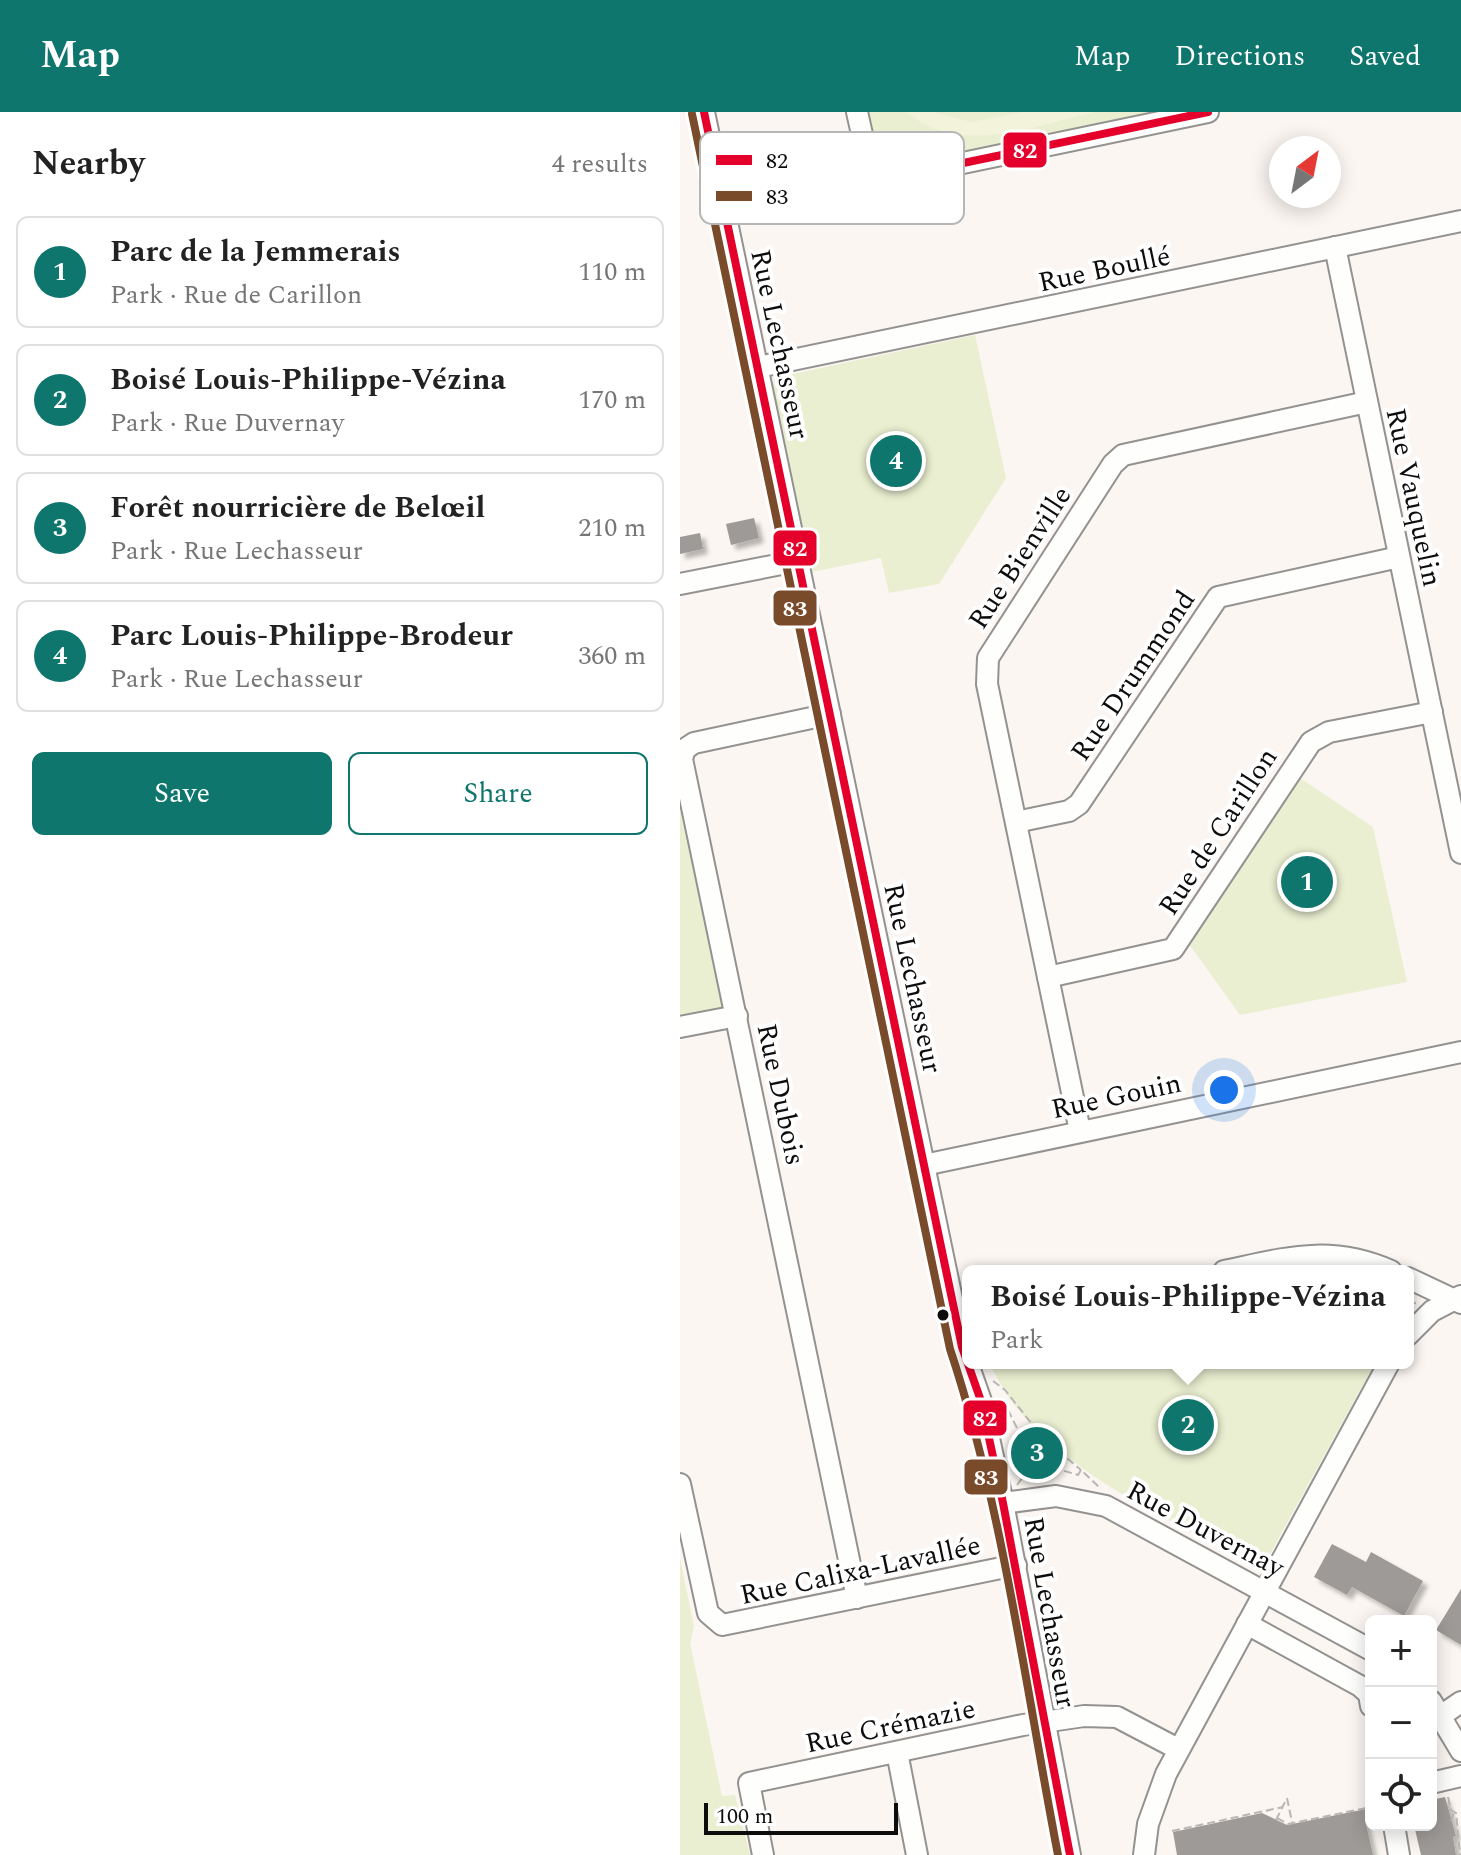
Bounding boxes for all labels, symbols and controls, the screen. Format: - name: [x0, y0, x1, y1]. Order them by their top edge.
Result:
- text: Map: [40, 27, 120, 85]
- text: Map: [1074, 35, 1131, 78]
- text: Directions: [1175, 35, 1305, 78]
- text: Saved: [1349, 35, 1421, 78]
- line badge: 82: [1002, 131, 1048, 169]
- legend: [700, 132, 964, 224]
- text: 82: [1013, 135, 1037, 168]
- north arrow: [1269, 136, 1341, 208]
- text: Nearby: [32, 138, 145, 190]
- text: 4 results: [552, 144, 648, 184]
- text: 82: [766, 145, 788, 178]
- text: 83: [766, 181, 788, 214]
- text: Parc de la Jemmerais: [110, 229, 401, 275]
- street label: Rue Boullé: [1034, 234, 1174, 304]
- street label: Rue Lechasseur: [738, 245, 821, 443]
- text: 1: [53, 252, 67, 292]
- text: 110 m: [578, 252, 646, 292]
- text: Park · Rue de Carillon: [110, 275, 362, 315]
- text: Boisé Louis-Philippe-Vézina: [110, 357, 506, 403]
- text: 2: [53, 380, 67, 420]
- text: 170 m: [578, 380, 646, 420]
- text: Park · Rue Duvernay: [110, 403, 344, 443]
- street label: Rue Vauquelin: [1374, 404, 1453, 591]
- pin: 4: [870, 431, 922, 491]
- street label: Rue Bienville: [958, 477, 1083, 638]
- text: Forêt nourricière de Belœil: [110, 485, 485, 531]
- text: 3: [53, 508, 67, 548]
- text: 210 m: [578, 508, 646, 548]
- line badge: 82: [772, 529, 818, 567]
- text: Park · Rue Lechasseur: [110, 531, 363, 571]
- text: 82: [783, 533, 807, 566]
- street label: Rue Drummond: [1060, 582, 1207, 770]
- line badge: 83: [772, 589, 818, 627]
- text: 83: [783, 593, 807, 626]
- text: Parc Louis-Philippe-Brodeur: [110, 613, 513, 659]
- text: 4: [53, 636, 67, 676]
- text: 360 m: [578, 636, 646, 676]
- text: Park · Rue Lechasseur: [110, 659, 363, 699]
- street label: Rue de Carillon: [1148, 739, 1289, 924]
- button: Save: [32, 752, 332, 835]
- button: Share: [348, 752, 648, 835]
- pin: 1: [1281, 852, 1333, 912]
- street label: Rue Lechasseur: [871, 879, 954, 1077]
- street label: Rue Dubois: [745, 1019, 817, 1169]
- street label: Rue Gouin: [1047, 1062, 1185, 1131]
- your location: [1204, 1070, 1244, 1110]
- popup: [962, 1265, 1414, 1369]
- text: Boisé Louis-Philippe-Vézina: [990, 1274, 1386, 1320]
- unlabelled marker: [935, 1307, 951, 1323]
- text: Park: [990, 1320, 1044, 1360]
- pin: 2: [1162, 1395, 1214, 1455]
- line badge: 82: [962, 1399, 1008, 1437]
- text: 82: [973, 1403, 997, 1436]
- pin: 3: [1011, 1423, 1063, 1483]
- line badge: 83: [963, 1458, 1009, 1496]
- text: 83: [974, 1462, 998, 1495]
- street label: Rue Duvernay: [1119, 1470, 1293, 1590]
- street label: Rue Lechasseur: [1012, 1513, 1088, 1711]
- street label: Rue Calixa-Lavallée: [736, 1524, 985, 1617]
- map controls: [1365, 1615, 1437, 1831]
- button: +: [1365, 1615, 1437, 1687]
- street label: Rue Crémazie: [801, 1687, 979, 1765]
- button: −: [1365, 1687, 1437, 1759]
- button: locate: [1365, 1759, 1437, 1831]
- scale bar: [704, 1799, 898, 1835]
- text: 100 m: [716, 1800, 773, 1833]

